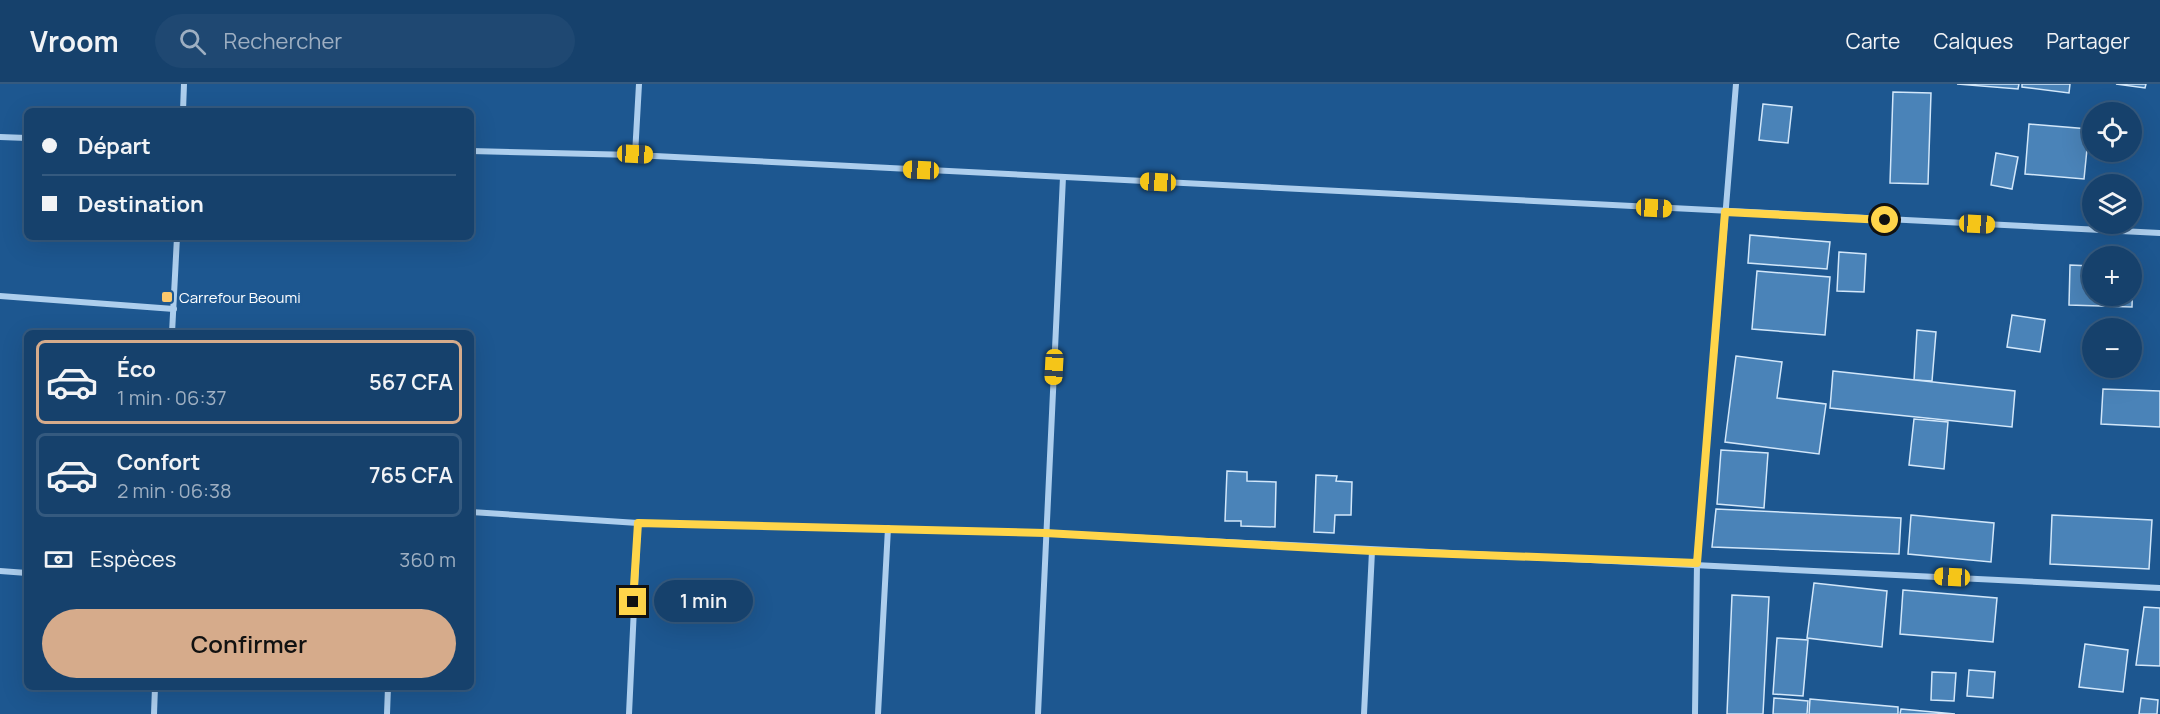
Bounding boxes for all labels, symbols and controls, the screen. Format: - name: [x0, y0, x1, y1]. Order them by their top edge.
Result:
- search box: [155, 14, 575, 68]
- text: Vroom: [30, 22, 119, 60]
- icon: search: [176, 25, 209, 58]
- text: Rechercher: [224, 26, 342, 56]
- text: Carte: [1846, 27, 1900, 55]
- text: Calques: [1933, 27, 2013, 55]
- text: Partager: [2046, 27, 2130, 55]
- map controls: [2082, 102, 2142, 378]
- button: locate: [2082, 102, 2142, 162]
- text: Départ: [78, 131, 151, 161]
- car: [617, 144, 653, 164]
- car: [903, 160, 939, 180]
- car: [1140, 172, 1176, 192]
- button: layers: [2082, 174, 2142, 234]
- text: Destination: [78, 189, 204, 219]
- car: [1636, 198, 1672, 218]
- route start: [1871, 206, 1898, 233]
- car: [1959, 214, 1995, 234]
- button: +: [2082, 246, 2142, 306]
- place label: Carrefour Beoumi: [179, 287, 301, 308]
- marker: Carrefour Beoumi: [160, 290, 174, 304]
- button: −: [2082, 318, 2142, 378]
- car: [1044, 349, 1064, 385]
- text: Éco: [117, 354, 156, 384]
- icon: car: [45, 355, 99, 409]
- text: 567 CFA: [369, 367, 453, 397]
- text: 1 min · 06:37: [117, 384, 227, 411]
- text: Confort: [117, 447, 200, 477]
- icon: car: [45, 448, 99, 502]
- text: 765 CFA: [369, 460, 453, 490]
- text: 2 min · 06:38: [117, 477, 232, 504]
- icon: cash: [42, 543, 75, 576]
- text: Espèces: [90, 544, 176, 574]
- text: 360 m: [399, 546, 456, 573]
- car: [1934, 567, 1970, 587]
- callout: 1 min: [654, 581, 753, 623]
- text: 1 min: [680, 587, 727, 614]
- route end: [619, 588, 646, 615]
- button: Confirmer: [42, 609, 456, 678]

